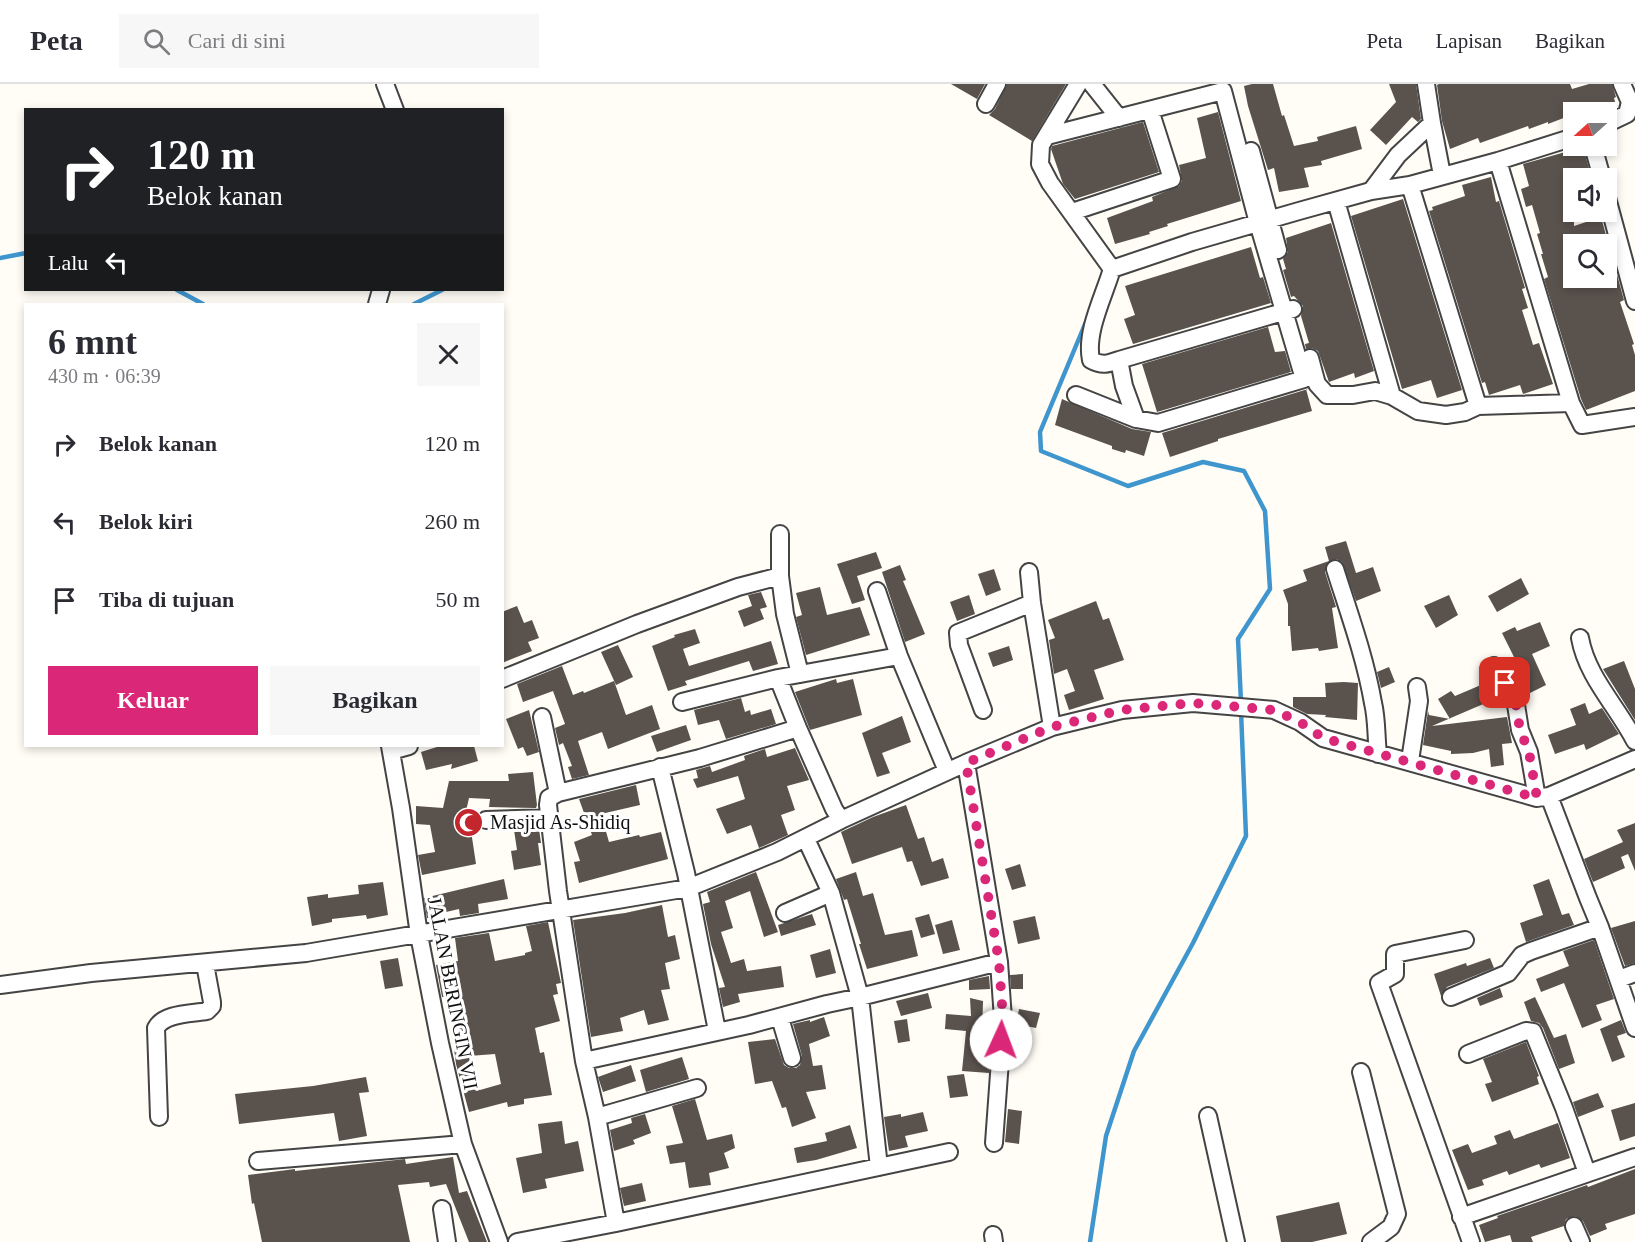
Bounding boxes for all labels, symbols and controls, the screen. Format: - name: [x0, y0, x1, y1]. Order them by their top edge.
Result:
- search box: [119, 14, 539, 68]
- text: Peta: [30, 25, 83, 56]
- icon: search: [140, 25, 173, 58]
- text: Cari di sini: [188, 28, 286, 53]
- text: Peta: [1366, 29, 1403, 53]
- text: Lapisan: [1436, 29, 1502, 53]
- text: Bagikan: [1535, 29, 1605, 53]
- north arrow: [1563, 102, 1617, 156]
- map controls: [1563, 102, 1617, 288]
- icon: right: [48, 132, 126, 210]
- text: 120 m: [147, 132, 256, 178]
- button: sound: [1563, 168, 1617, 222]
- text: Belok kanan: [147, 181, 283, 211]
- button: search: [1563, 234, 1617, 288]
- icon: left: [100, 246, 133, 279]
- text: Lalu: [48, 250, 88, 275]
- text: 6 mnt: [48, 322, 137, 362]
- button: close: [417, 323, 480, 386]
- text: 430 m · 06:39: [48, 365, 161, 387]
- icon: right: [48, 428, 81, 461]
- text: Belok kanan: [99, 431, 217, 456]
- text: 120 m: [424, 431, 480, 456]
- icon: left: [48, 506, 81, 539]
- text: Belok kiri: [99, 509, 193, 534]
- text: 260 m: [424, 509, 480, 534]
- icon: arrive: [48, 584, 81, 617]
- text: Tiba di tujuan: [99, 587, 234, 612]
- text: 50 m: [435, 587, 480, 612]
- pin: [1479, 657, 1530, 708]
- button: Keluar: [48, 666, 258, 735]
- button: Bagikan: [270, 666, 480, 735]
- icon: arrive: [1488, 666, 1521, 699]
- mosque icon: Masjid As-Shidiq: [453, 806, 485, 838]
- place label: Masjid As-Shidiq: [490, 811, 631, 834]
- street label: JALAN BERINGIN VII: [423, 895, 483, 1091]
- position arrow: [969, 1008, 1033, 1072]

